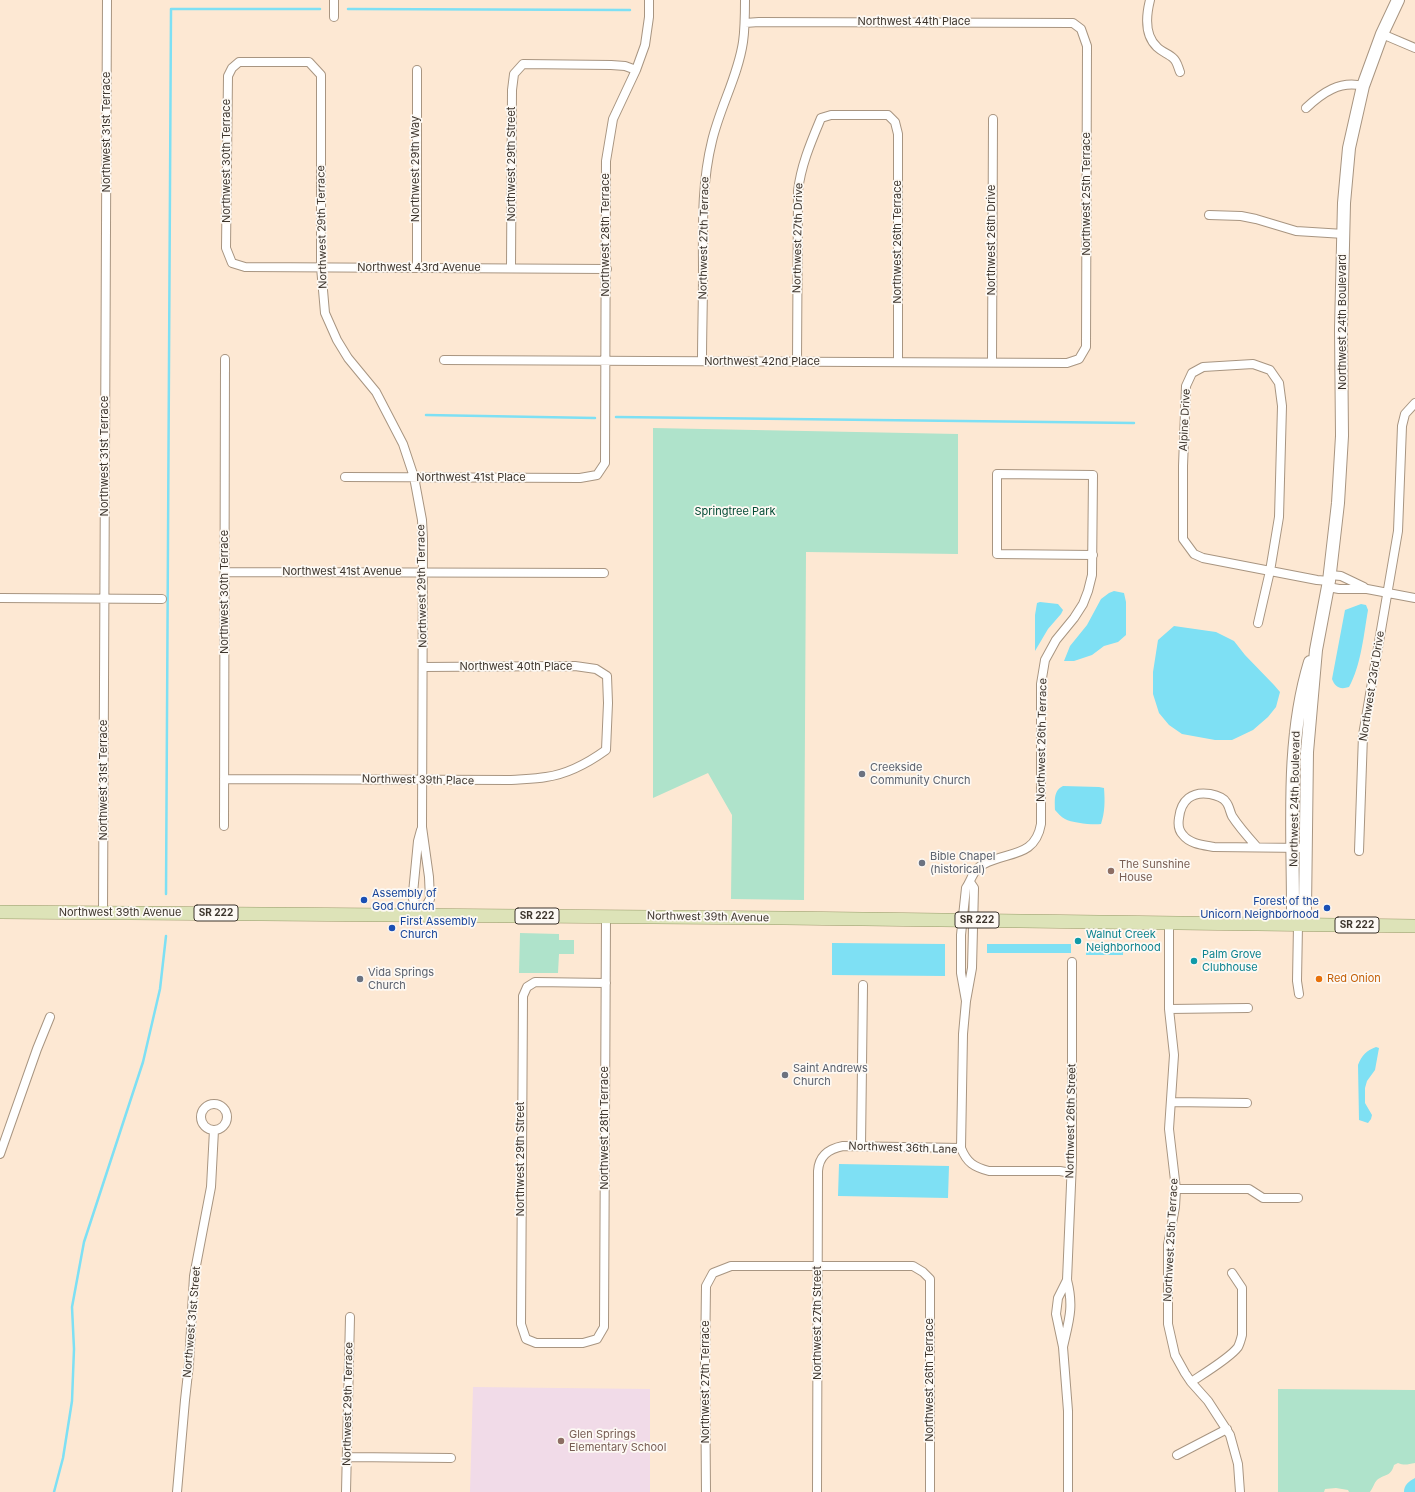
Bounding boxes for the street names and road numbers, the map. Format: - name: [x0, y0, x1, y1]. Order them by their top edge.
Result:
- street label: Northwest 44th Place: [858, 15, 970, 29]
- street label: Northwest 31st Terrace: [100, 72, 114, 192]
- street label: Northwest 30th Terrace: [220, 99, 234, 223]
- street label: Northwest 29th Street: [505, 107, 519, 221]
- street label: Northwest 29th Way: [409, 116, 423, 222]
- street label: Northwest 25th Terrace: [1080, 132, 1094, 256]
- street label: Northwest 29th Terrace: [314, 165, 330, 289]
- street label: Northwest 28th Terrace: [599, 173, 613, 297]
- street label: Northwest 27th Terrace: [696, 176, 712, 300]
- street label: Northwest 26th Terrace: [891, 180, 905, 304]
- street label: Northwest 27th Drive: [790, 183, 806, 293]
- street label: Northwest 26th Drive: [985, 184, 999, 296]
- street label: Northwest 24th Boulevard: [1336, 254, 1350, 390]
- street label: Northwest 43rd Avenue: [357, 261, 481, 275]
- street label: Northwest 42nd Place: [704, 355, 820, 369]
- street label: Alpine Drive: [1177, 388, 1193, 452]
- street label: Northwest 31st Terrace: [98, 396, 112, 516]
- street label: Northwest 41st Place: [416, 471, 526, 485]
- street label: Northwest 29th Terrace: [414, 524, 430, 648]
- street label: Northwest 30th Terrace: [218, 530, 232, 654]
- street label: Northwest 41st Avenue: [282, 565, 402, 579]
- street label: Northwest 23rd Drive: [1357, 630, 1387, 742]
- street label: Northwest 40th Place: [460, 660, 572, 674]
- street label: Northwest 26th Terrace: [1034, 678, 1050, 802]
- street label: Northwest 31st Terrace: [97, 720, 111, 840]
- street label: Northwest 24th Boulevard: [1287, 731, 1303, 867]
- street label: Northwest 39th Place: [362, 772, 474, 788]
- road number: SR 222: [194, 905, 238, 921]
- street label: Northwest 39th Avenue: [59, 906, 181, 920]
- road number: SR 222: [515, 908, 559, 924]
- street label: Northwest 39th Avenue: [647, 909, 769, 925]
- road number: SR 222: [955, 912, 999, 928]
- road number: SR 222: [1335, 917, 1379, 933]
- street label: Northwest 26th Street: [1063, 1064, 1079, 1178]
- street label: Northwest 28th Terrace: [598, 1066, 612, 1190]
- street label: Northwest 29th Street: [514, 1102, 528, 1216]
- street label: Northwest 36th Lane: [848, 1139, 958, 1157]
- street label: Northwest 25th Terrace: [1161, 1178, 1181, 1302]
- street label: Northwest 31st Street: [181, 1266, 203, 1378]
- street label: Northwest 27th Street: [811, 1266, 825, 1380]
- street label: Northwest 26th Terrace: [923, 1318, 937, 1442]
- street label: Northwest 27th Terrace: [699, 1320, 713, 1444]
- street label: Northwest 29th Terrace: [340, 1342, 356, 1466]

